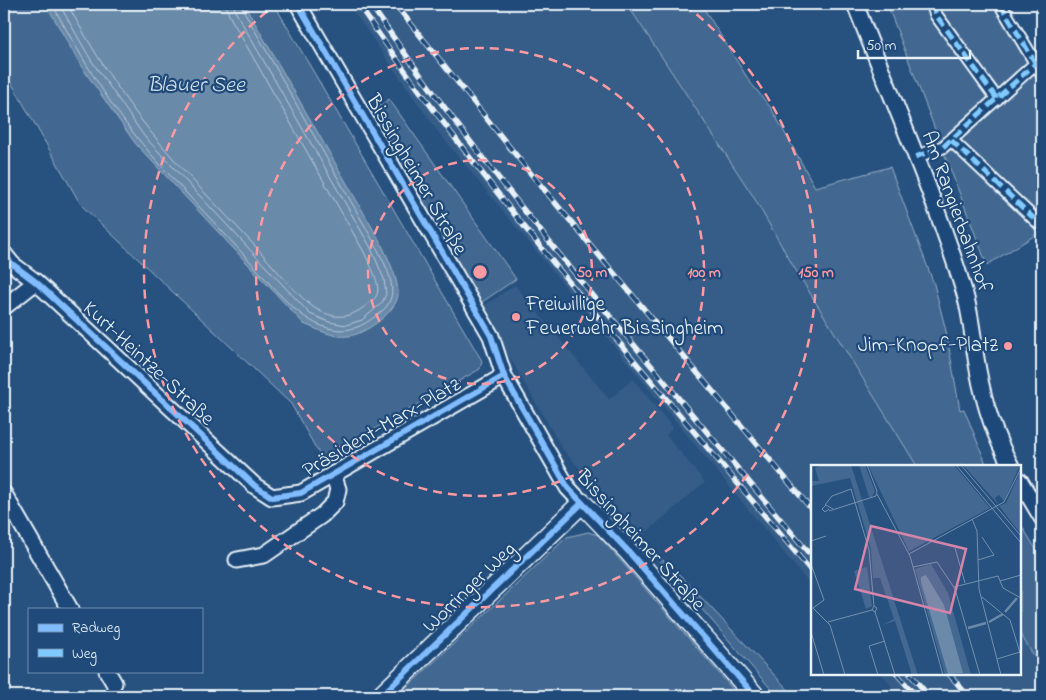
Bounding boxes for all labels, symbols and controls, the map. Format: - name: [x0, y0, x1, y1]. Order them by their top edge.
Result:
- scale bar: [858, 28, 971, 60]
- text: 50 m: [866, 35, 897, 57]
- water label: Blauer See: [147, 70, 246, 102]
- street label: Bissingheimer Straße: [355, 88, 475, 263]
- street label: Am Rangierbahnhof: [911, 127, 999, 298]
- text: 50 m: [577, 262, 608, 284]
- text: 100 m: [687, 262, 721, 284]
- text: 150 m: [798, 262, 834, 284]
- centre of rings: [471, 263, 489, 281]
- place label: Freiwillige Feuerwehr Bissingheim: [525, 290, 723, 346]
- street label: Kurt-Heintze-Straße: [75, 295, 221, 434]
- marker: Freiwillige Feuerwehr Bissingheim: [510, 311, 522, 323]
- place label: Jim-Knopf-Platz: [858, 331, 998, 361]
- marker: Jim-Knopf-Platz: [1002, 340, 1014, 352]
- street label: Präsident-Marx-Platz: [297, 370, 467, 486]
- street label: Bissingheimer Straße: [566, 463, 712, 620]
- inset map: [811, 465, 1021, 675]
- street label: Worringer Weg: [416, 535, 525, 642]
- legend: [28, 608, 202, 672]
- text: Radweg: [72, 617, 120, 640]
- text: Weg: [72, 643, 97, 666]

